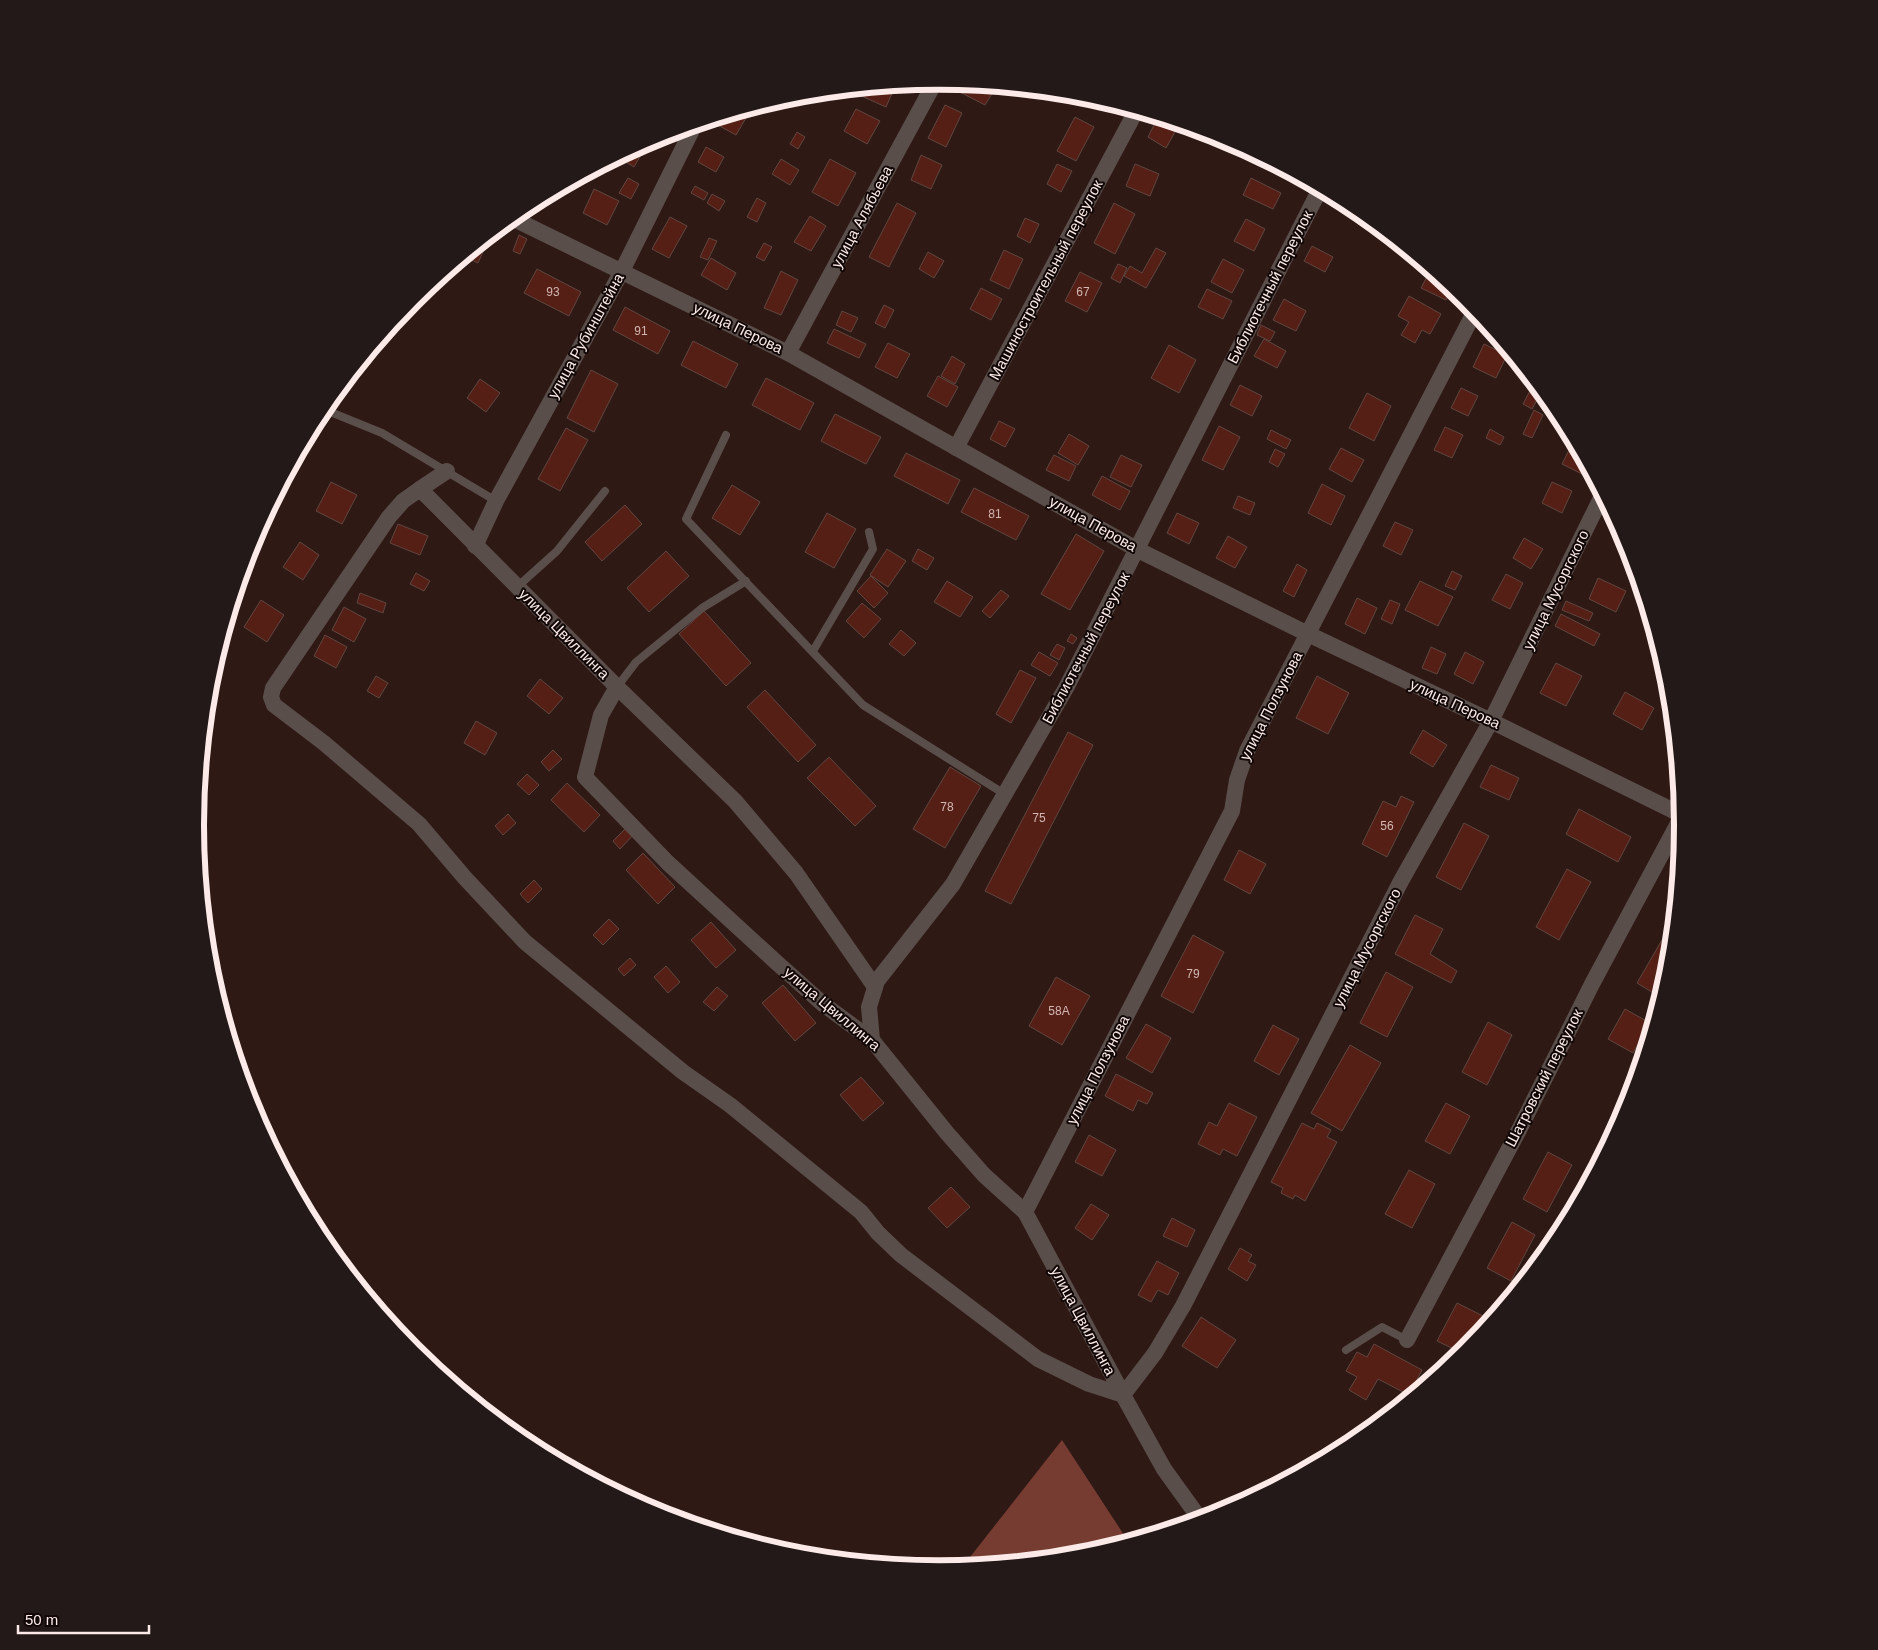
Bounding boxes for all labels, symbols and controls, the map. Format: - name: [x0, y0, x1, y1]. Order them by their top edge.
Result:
- street label: улица Алябьева: [827, 162, 896, 271]
- street label: Машиностроительный переулок: [985, 176, 1106, 383]
- street label: Библиотечный переулок: [1224, 207, 1316, 366]
- street label: улица Рубинштейна: [544, 270, 627, 401]
- house number: 93: [546, 285, 560, 299]
- house number: 67: [1076, 285, 1090, 299]
- street label: улица Перова: [691, 299, 786, 357]
- house number: 91: [634, 324, 648, 338]
- street label: улица Перова: [1047, 493, 1141, 555]
- house number: 81: [988, 507, 1002, 521]
- street label: улица Мусоргского: [1519, 527, 1592, 652]
- street label: Библиотечный переулок: [1038, 569, 1133, 726]
- street label: улица Цвиллинга: [516, 585, 613, 683]
- street label: улица Ползунова: [1236, 648, 1306, 763]
- street label: улица Перова: [1408, 675, 1504, 732]
- house number: 78: [940, 800, 954, 814]
- house number: 75: [1032, 811, 1046, 825]
- house number: 56: [1380, 819, 1394, 833]
- street label: улица Мусоргского: [1329, 886, 1404, 1010]
- street label: улица Цвиллинга: [781, 963, 884, 1054]
- house number: 79: [1186, 967, 1200, 981]
- house number: 58А: [1048, 1004, 1070, 1018]
- street label: Шатровский переулок: [1501, 1006, 1586, 1149]
- street label: улица Ползунова: [1063, 1012, 1133, 1127]
- street label: улица Цвиллинга: [1048, 1264, 1120, 1379]
- scale bar: [18, 1602, 149, 1634]
- text: 50 m: [25, 1611, 58, 1628]

